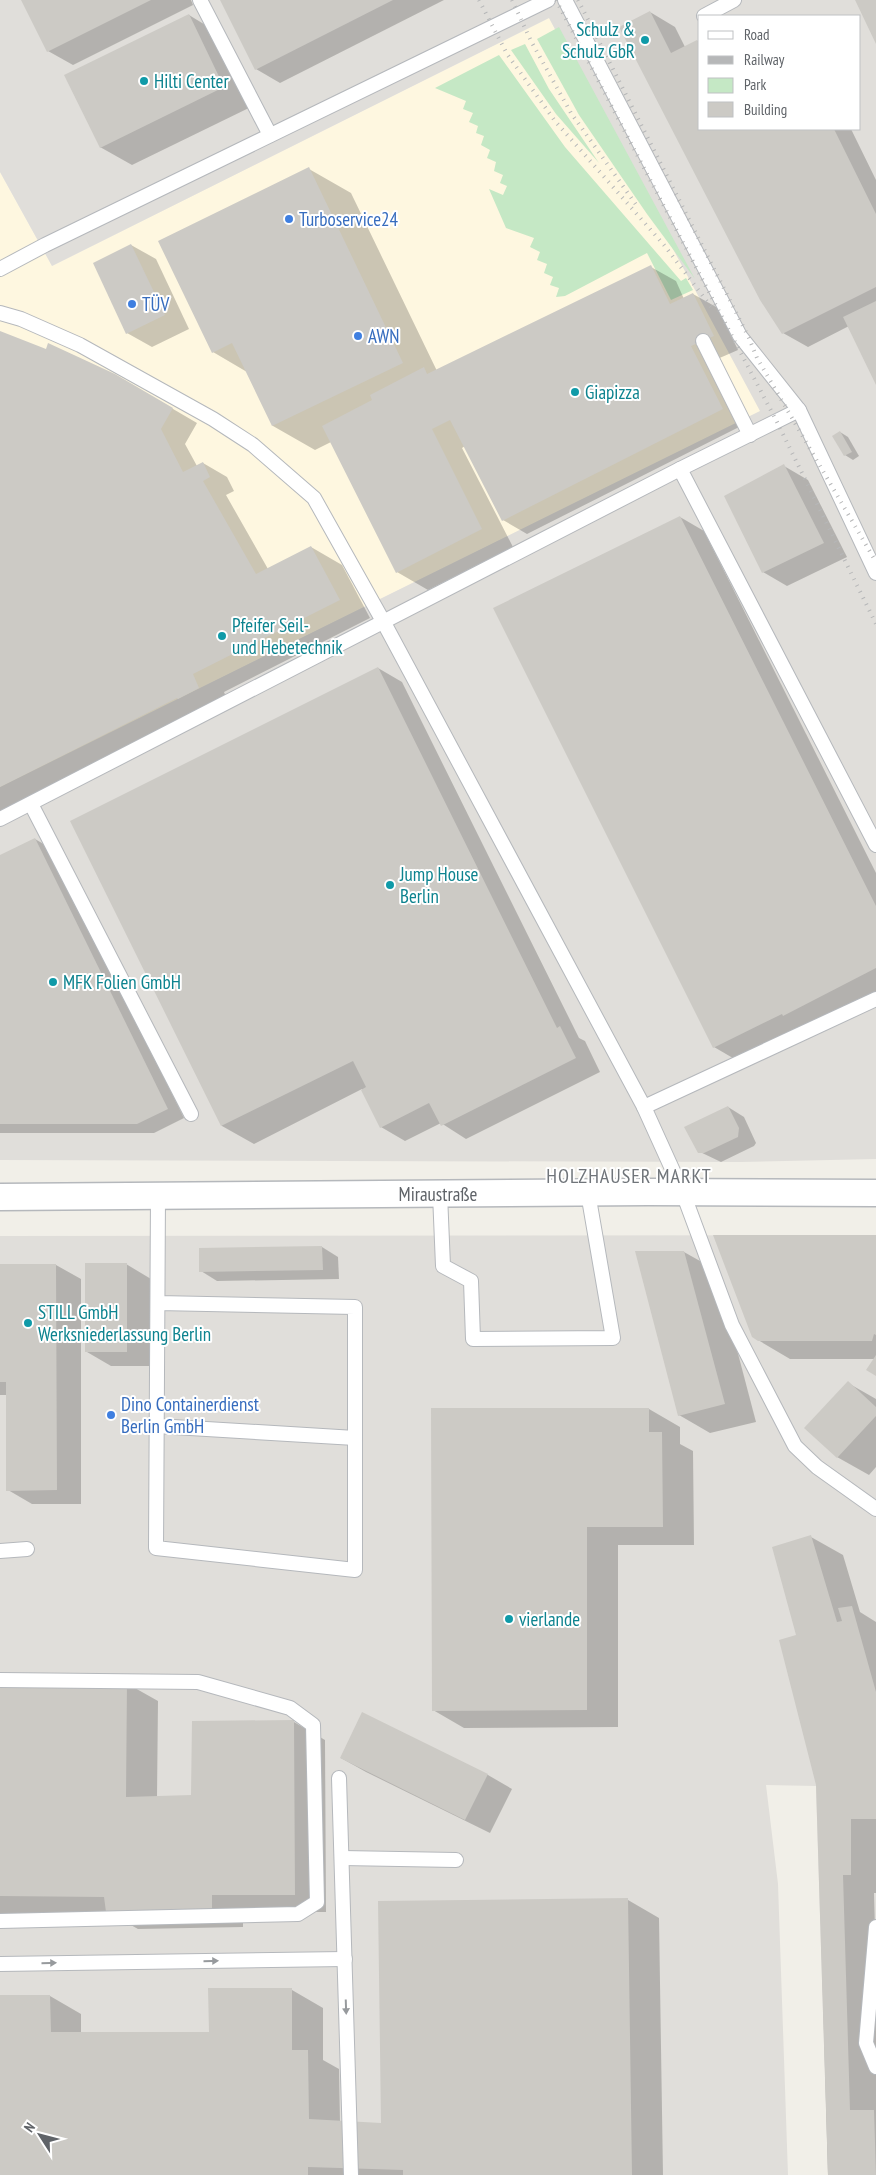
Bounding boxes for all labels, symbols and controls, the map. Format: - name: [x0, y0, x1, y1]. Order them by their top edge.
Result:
- legend: [698, 15, 861, 130]
- place label: Schulz & Schulz GbR: [562, 17, 635, 63]
- text: Road: [744, 25, 770, 44]
- marker: Schulz & Schulz GbR: [639, 34, 651, 46]
- text: Railway: [744, 50, 785, 69]
- place label: Hilti Center: [154, 69, 229, 93]
- marker: Hilti Center: [138, 75, 150, 87]
- text: Park: [744, 75, 766, 94]
- text: Building: [744, 100, 787, 119]
- place label: Turboservice24: [299, 207, 399, 231]
- marker: Turboservice24: [283, 213, 295, 225]
- place label: TÜV: [142, 292, 169, 316]
- marker: TÜV: [126, 298, 138, 310]
- place label: AWN: [368, 324, 400, 348]
- marker: AWN: [352, 330, 364, 342]
- place label: Giapizza: [585, 380, 640, 404]
- marker: Giapizza: [569, 386, 581, 398]
- place label: Pfeifer Seil- und Hebetechnik: [232, 613, 343, 659]
- marker: Pfeifer Seil- und Hebetechnik: [216, 630, 228, 642]
- place label: Jump House Berlin: [399, 862, 479, 908]
- marker: Jump House Berlin: [384, 879, 396, 891]
- place label: MFK Folien GmbH: [63, 970, 181, 994]
- marker: MFK Folien GmbH: [47, 976, 59, 988]
- district label: HOLZHAUSER MARKT: [546, 1163, 712, 1189]
- street label: Miraustraße: [399, 1182, 478, 1206]
- place label: STILL GmbH Werksniederlassung Berlin: [38, 1300, 211, 1346]
- marker: STILL GmbH Werksniederlassung Berlin: [22, 1317, 34, 1329]
- place label: Dino Containerdienst Berlin GmbH: [121, 1392, 260, 1438]
- marker: Dino Containerdienst Berlin GmbH: [105, 1409, 117, 1421]
- place label: vierlande: [519, 1607, 580, 1631]
- marker: vierlande: [503, 1613, 515, 1625]
- one-way arrow: [203, 1957, 219, 1965]
- one-way arrow: [41, 1959, 57, 1967]
- one-way arrow: [343, 2000, 351, 2016]
- north arrow: [15, 2110, 65, 2160]
- text: N: [20, 2119, 39, 2136]

